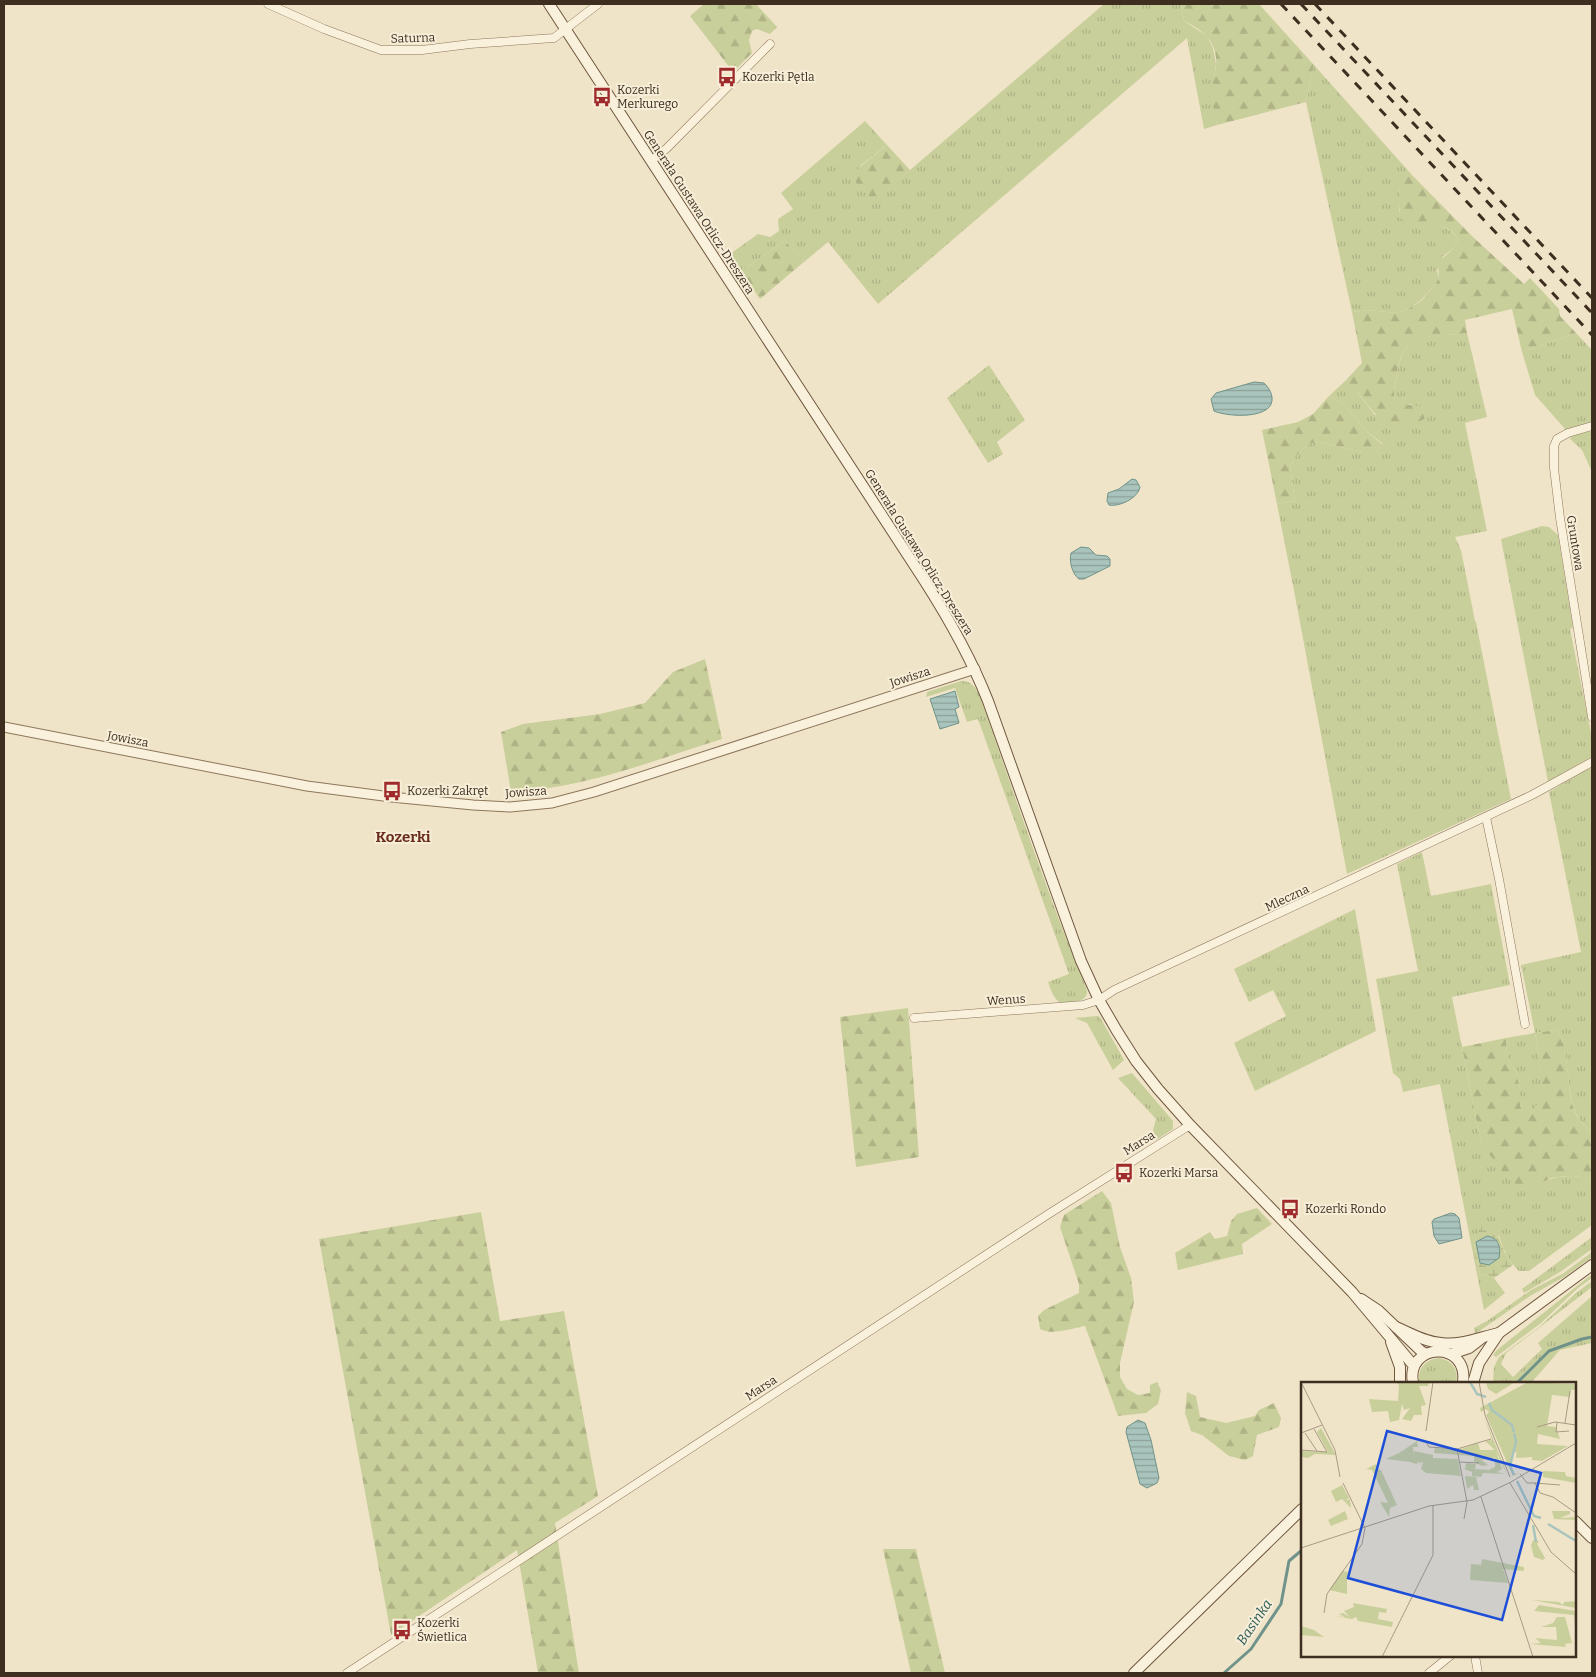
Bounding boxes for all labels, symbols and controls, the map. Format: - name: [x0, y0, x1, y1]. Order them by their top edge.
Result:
- street label: Saturna: [390, 30, 436, 46]
- bus stop icon: Kozerki Pętla: [716, 66, 738, 88]
- place label: Kozerki Pętla: [742, 70, 815, 84]
- place label: Kozerki Merkurego: [617, 83, 678, 111]
- bus stop icon: Kozerki Merkurego: [591, 86, 613, 108]
- street label: Generała Gustawa Orlicz-Dreszera: [641, 127, 758, 297]
- street label: Generała Gustawa Orlicz-Dreszera: [862, 467, 976, 638]
- street label: Gruntowa: [1564, 514, 1586, 572]
- street label: Jowisza: [887, 664, 932, 690]
- street label: Jowisza: [105, 728, 150, 750]
- bus stop icon: Kozerki Zakręt: [381, 780, 403, 802]
- place label: Kozerki Zakręt: [407, 784, 489, 798]
- street label: Jowisza: [504, 784, 548, 801]
- district label: Kozerki: [375, 828, 431, 846]
- street label: Mleczna: [1263, 882, 1312, 914]
- street label: Wenus: [986, 992, 1026, 1008]
- street label: Marsa: [1121, 1128, 1158, 1158]
- bus stop icon: Kozerki Marsa: [1113, 1162, 1135, 1184]
- place label: Kozerki Marsa: [1139, 1166, 1219, 1180]
- bus stop icon: Kozerki Rondo: [1279, 1198, 1301, 1220]
- place label: Kozerki Rondo: [1305, 1202, 1386, 1216]
- street label: Marsa: [743, 1373, 780, 1403]
- inset map: [1301, 1382, 1576, 1657]
- water label: Basinka: [1233, 1596, 1276, 1648]
- place label: Kozerki Świetlica: [417, 1616, 468, 1644]
- bus stop icon: Kozerki Świetlica: [391, 1619, 413, 1641]

